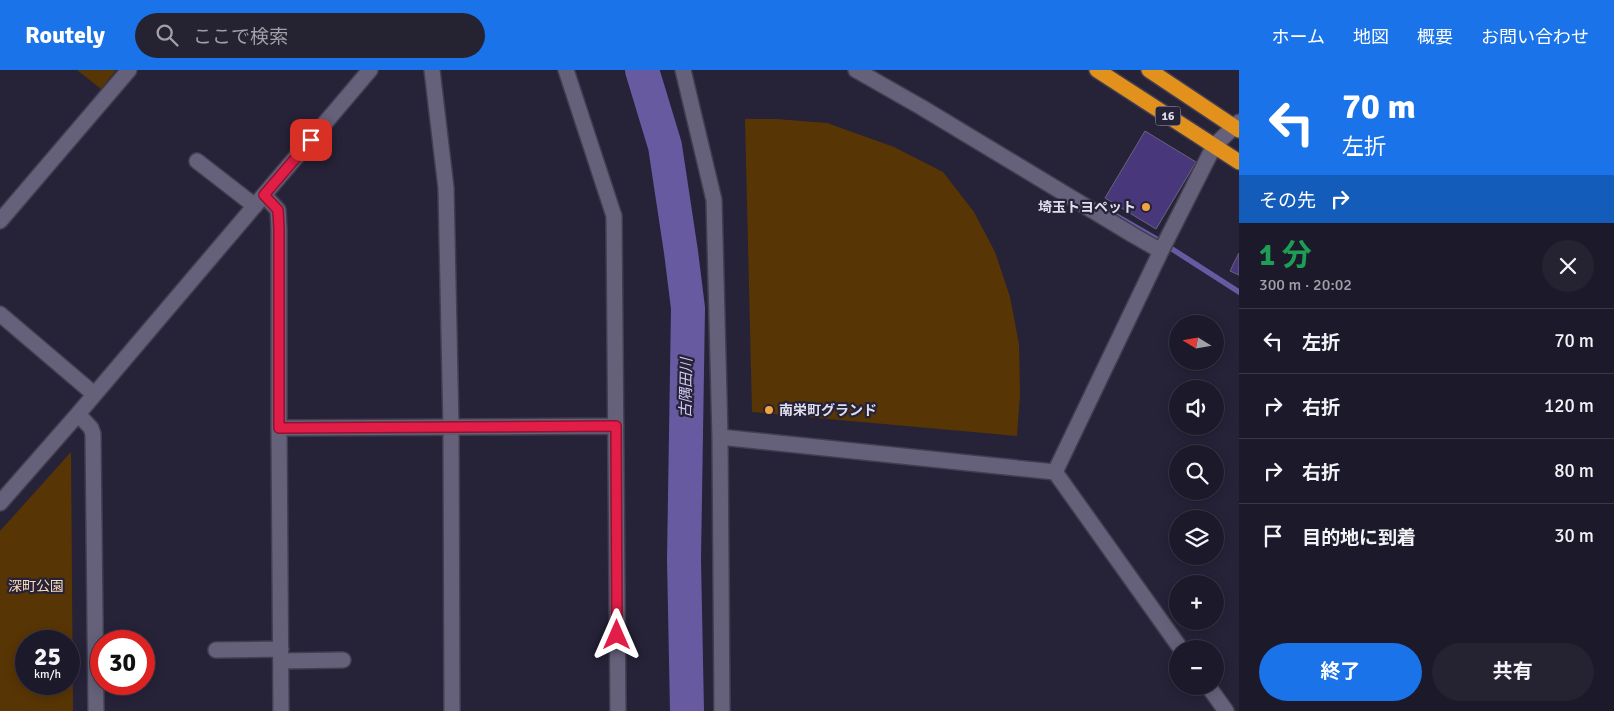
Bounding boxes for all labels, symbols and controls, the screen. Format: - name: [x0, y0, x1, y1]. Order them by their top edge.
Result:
- search box: [135, 13, 485, 58]
- text: Routely: [25, 20, 105, 50]
- icon: search: [153, 21, 181, 49]
- text: ここで検索: [193, 25, 288, 49]
- text: ホーム: [1272, 26, 1325, 48]
- text: 地図: [1353, 26, 1389, 48]
- text: 概要: [1417, 26, 1453, 48]
- text: お問い合わせ: [1481, 26, 1589, 48]
- text: 70 m: [1342, 85, 1416, 128]
- icon: left: [1259, 90, 1324, 155]
- road number: 16: [1156, 106, 1180, 126]
- pin: [290, 119, 332, 161]
- icon: arrive: [297, 126, 325, 154]
- text: 左折: [1342, 133, 1386, 160]
- icon: right: [1326, 185, 1354, 213]
- text: その先: [1259, 189, 1316, 213]
- place label: 埼玉トヨペット: [1038, 199, 1136, 216]
- marker: 埼玉トヨペット: [1140, 201, 1152, 213]
- text: 1 分: [1259, 237, 1312, 274]
- button: close: [1542, 240, 1594, 292]
- text: 300 m · 20:02: [1259, 275, 1352, 295]
- north arrow: [1169, 315, 1224, 370]
- map controls: [1169, 315, 1224, 695]
- icon: left: [1259, 327, 1287, 355]
- text: 70 m: [1554, 329, 1594, 353]
- text: 左折: [1302, 331, 1340, 355]
- water label: 古隅田川: [676, 356, 696, 418]
- button: sound: [1169, 380, 1224, 435]
- icon: right: [1259, 392, 1287, 420]
- text: 120 m: [1544, 394, 1594, 418]
- text: 右折: [1302, 396, 1340, 420]
- place label: 南栄町グランド: [779, 402, 877, 419]
- marker: 南栄町グランド: [763, 404, 775, 416]
- button: search: [1169, 445, 1224, 500]
- icon: right: [1259, 457, 1287, 485]
- text: 80 m: [1554, 459, 1594, 483]
- text: 右折: [1302, 461, 1340, 485]
- button: layers: [1169, 510, 1224, 565]
- icon: arrive: [1259, 522, 1287, 550]
- text: 30 m: [1554, 524, 1594, 548]
- text: 目的地に到着: [1302, 526, 1416, 550]
- button: +: [1169, 575, 1224, 630]
- park label: 深町公園: [8, 578, 64, 595]
- position arrow: [590, 608, 642, 660]
- speed limit sign: 30: [90, 630, 155, 695]
- button: −: [1169, 640, 1224, 695]
- text: 25: [34, 641, 61, 672]
- button: 終了: [1259, 643, 1422, 701]
- button: 共有: [1432, 643, 1594, 701]
- text: km/h: [34, 667, 61, 682]

